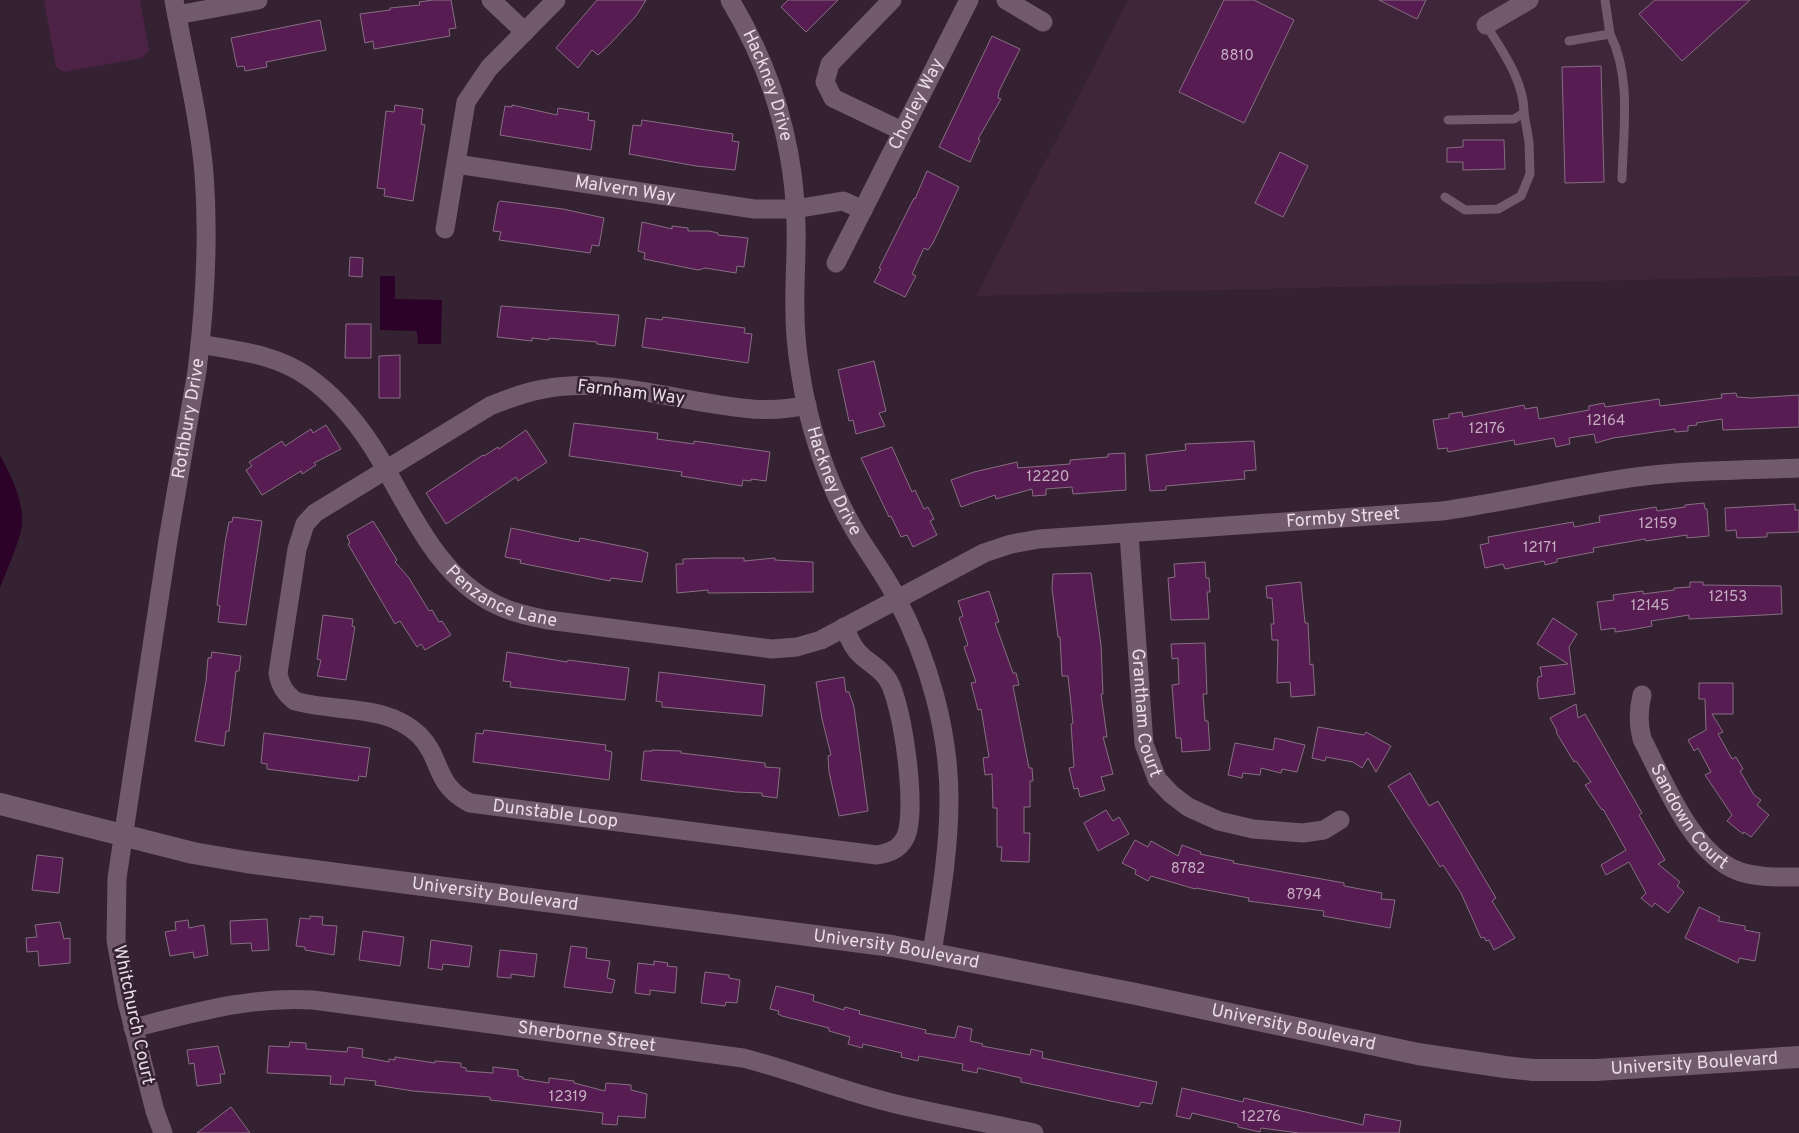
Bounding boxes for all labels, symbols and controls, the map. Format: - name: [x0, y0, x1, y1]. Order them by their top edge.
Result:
- street label: Hackney Drive: [737, 26, 797, 143]
- house number: 8810: [1220, 47, 1254, 66]
- street label: Chorley Way: [883, 54, 949, 154]
- street label: Malvern Way: [573, 171, 677, 208]
- street label: Rothbury Drive: [167, 357, 210, 481]
- street label: Farnham Way: [576, 375, 686, 411]
- house number: 12164: [1587, 412, 1625, 431]
- house number: 12176: [1469, 420, 1505, 439]
- street label: Hackney Drive: [801, 424, 867, 540]
- house number: 12220: [1027, 468, 1069, 487]
- street label: Formby Street: [1285, 502, 1401, 533]
- house number: 12159: [1639, 515, 1677, 534]
- house number: 12171: [1523, 539, 1557, 558]
- street label: Penzance Lane: [440, 560, 559, 633]
- house number: 12153: [1709, 588, 1747, 607]
- house number: 12145: [1631, 597, 1669, 616]
- street label: Grantham Court: [1126, 648, 1167, 781]
- street label: Sandown Court: [1645, 760, 1733, 875]
- street label: Dunstable Loop: [491, 794, 619, 833]
- house number: 8782: [1171, 860, 1205, 879]
- street label: University Boulevard: [410, 872, 580, 917]
- house number: 8794: [1286, 886, 1322, 905]
- street label: University Boulevard: [812, 924, 981, 974]
- street label: Whitchurch Court: [107, 943, 159, 1087]
- street label: University Boulevard: [1209, 999, 1378, 1056]
- street label: Sherborne Street: [516, 1016, 657, 1058]
- street label: University Boulevard: [1610, 1047, 1779, 1081]
- house number: 12319: [549, 1088, 587, 1107]
- house number: 12276: [1241, 1108, 1281, 1127]

